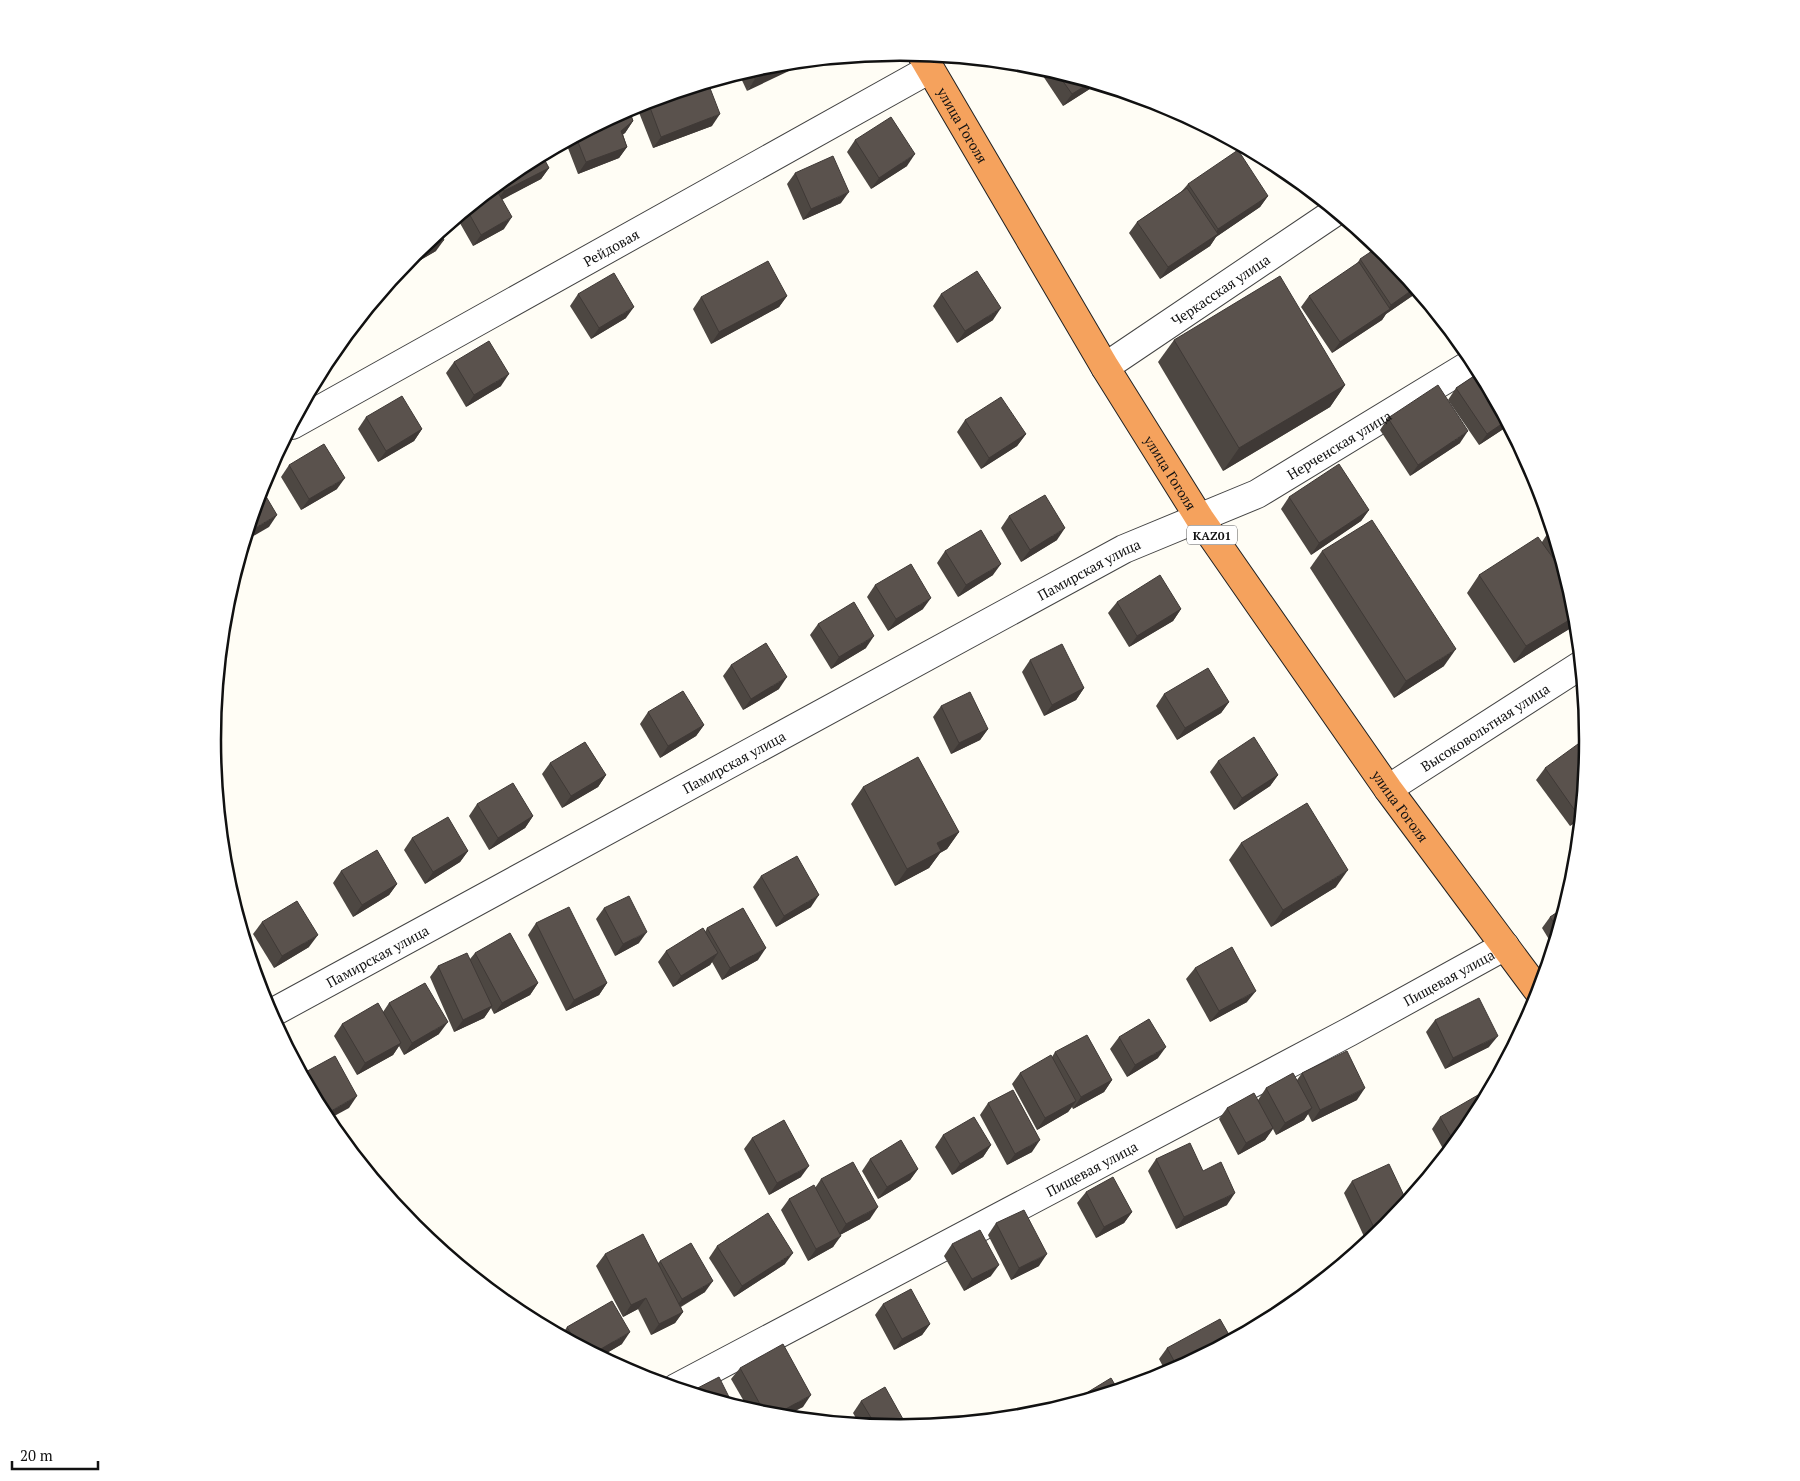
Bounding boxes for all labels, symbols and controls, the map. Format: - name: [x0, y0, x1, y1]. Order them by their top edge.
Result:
- street label: улица Гоголя: [933, 83, 993, 166]
- street label: Рейдовая: [579, 224, 642, 270]
- street label: Черкасская улица: [1167, 249, 1273, 329]
- street label: Нерченская улица: [1283, 405, 1395, 483]
- street label: улица Гоголя: [1140, 431, 1201, 513]
- road number: KАZ01: [1187, 526, 1237, 544]
- street label: Памирская улица: [1034, 534, 1143, 604]
- street label: Высоковольтная улица: [1417, 678, 1553, 775]
- street label: Памирская улица: [679, 726, 789, 797]
- street label: улица Гоголя: [1367, 765, 1433, 846]
- street label: Памирская улица: [322, 920, 432, 991]
- street label: Пищевая улица: [1400, 944, 1498, 1010]
- street label: Пищевая улица: [1042, 1136, 1141, 1200]
- scale bar: [12, 1438, 99, 1470]
- text: 20 m: [20, 1445, 53, 1465]

